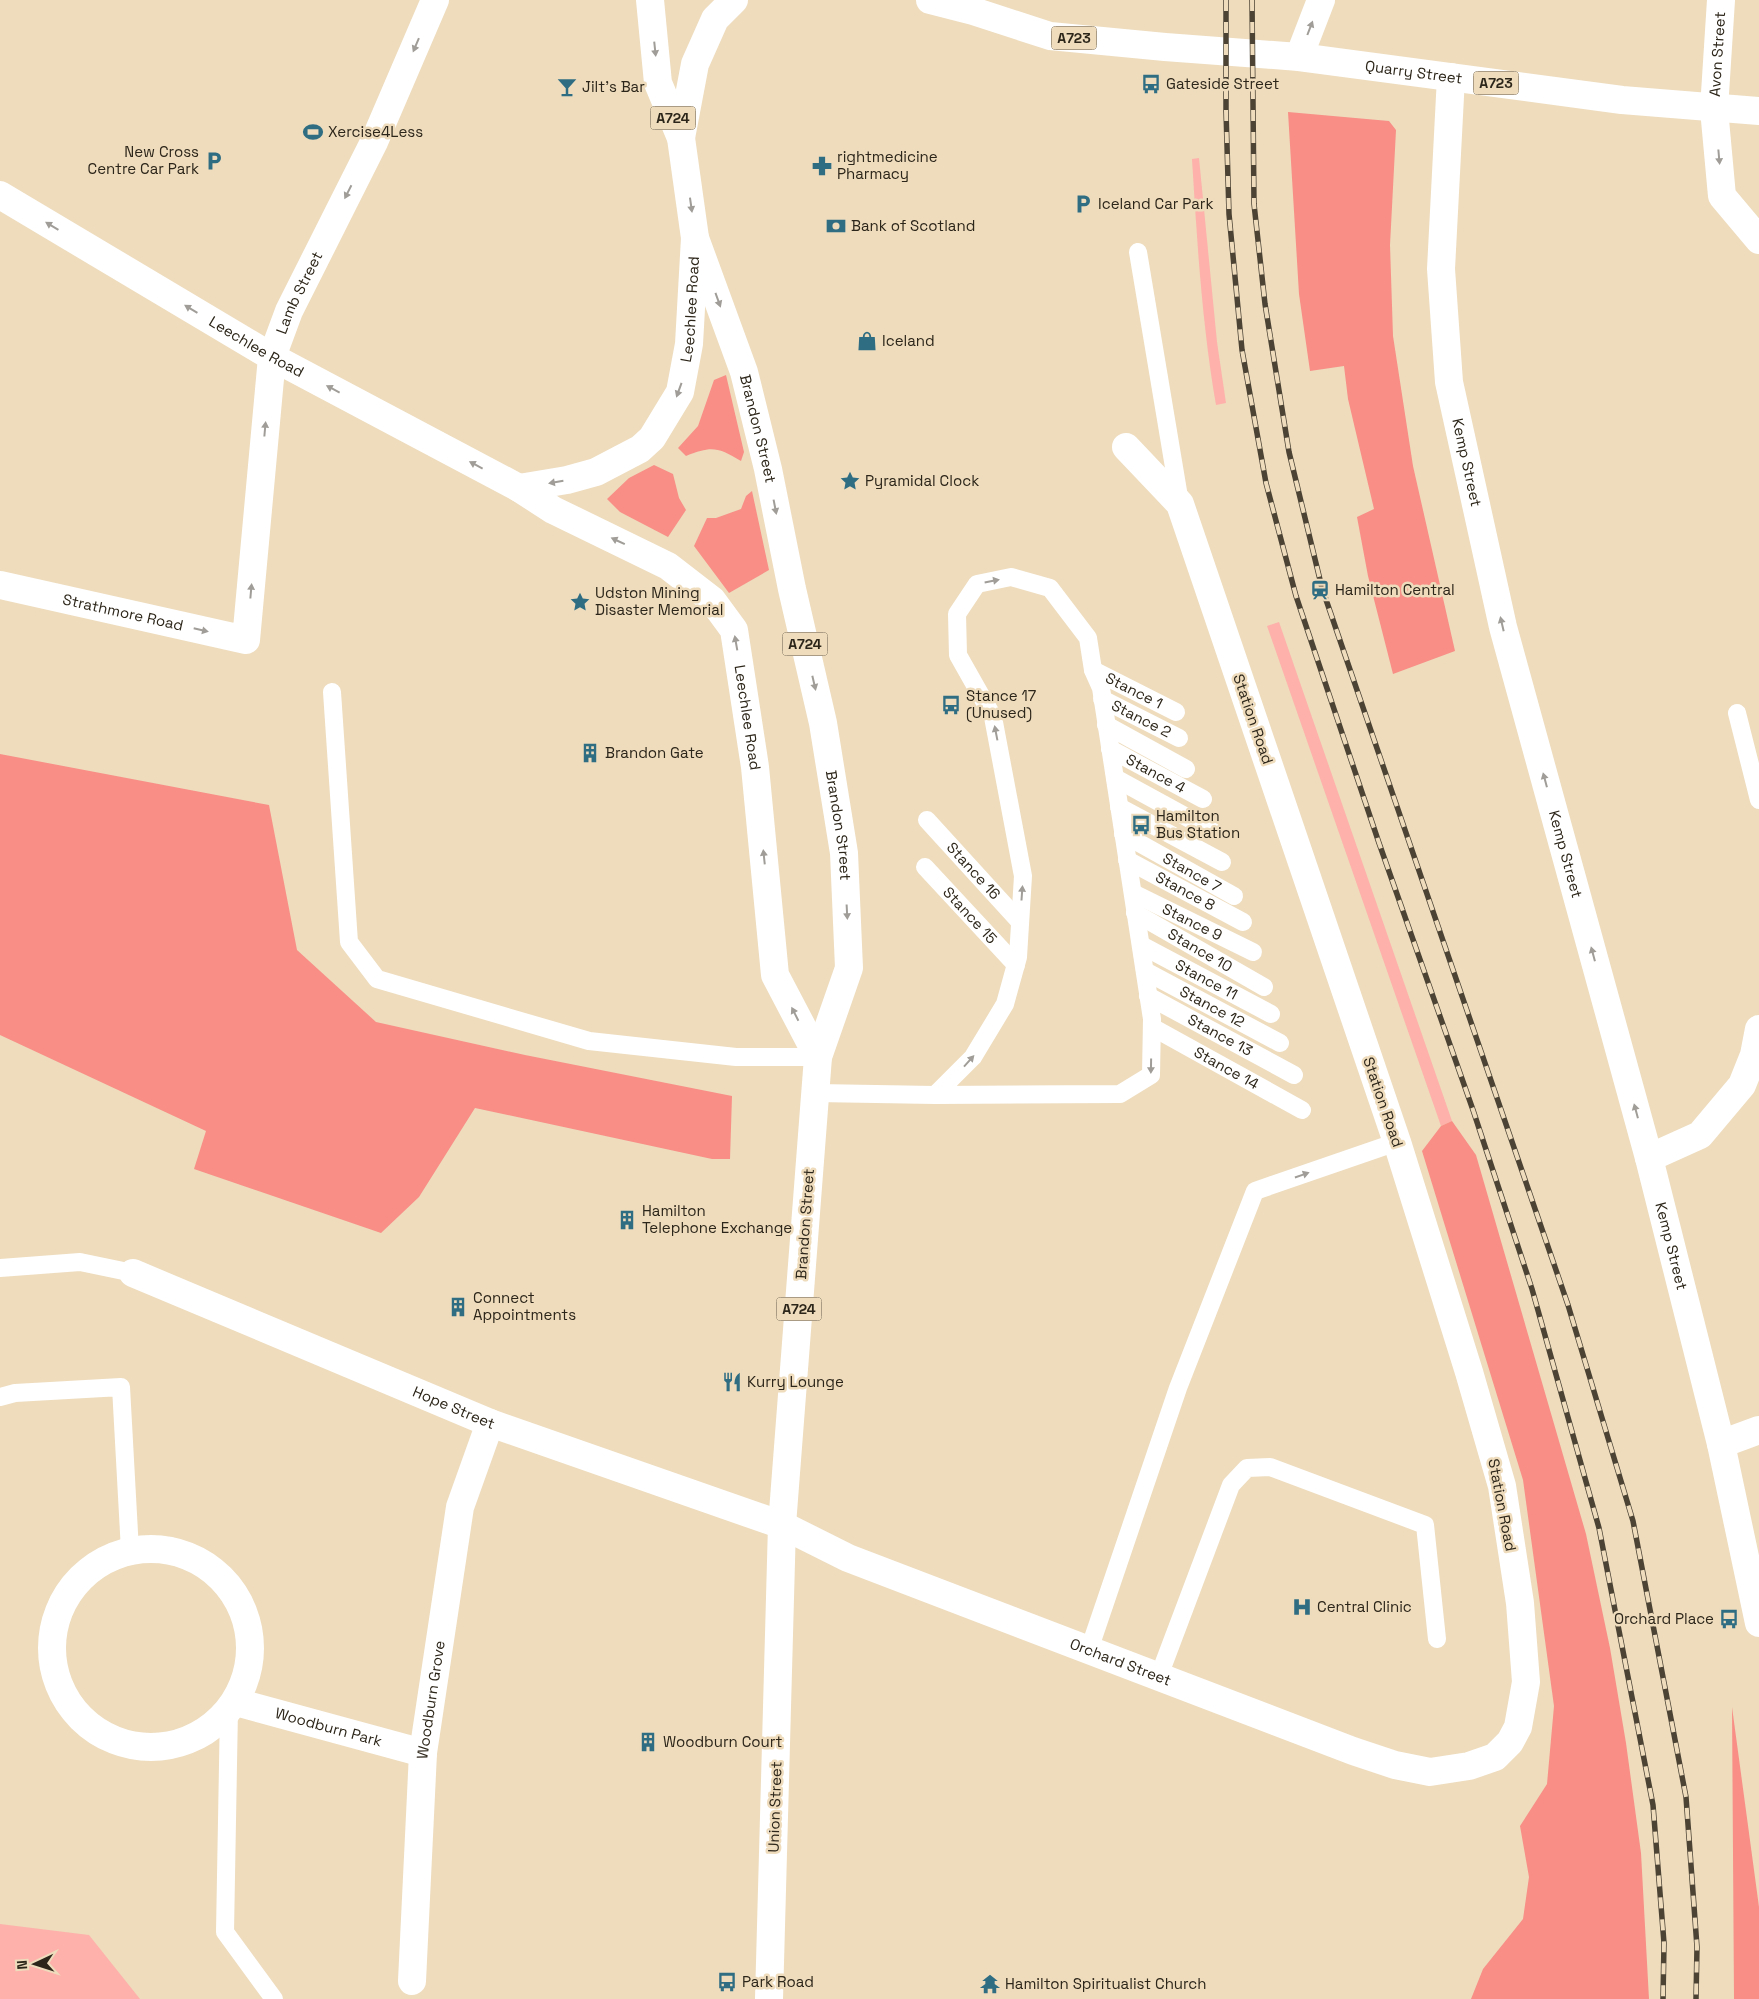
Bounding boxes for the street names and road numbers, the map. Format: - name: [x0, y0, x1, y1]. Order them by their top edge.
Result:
- street label: Avon Street: [1705, 11, 1729, 97]
- road number: A723: [1052, 26, 1096, 49]
- street label: Quarry Street: [1364, 56, 1464, 88]
- road number: A723: [1474, 72, 1518, 95]
- road number: A724: [650, 106, 696, 130]
- street label: Lamb Street: [271, 248, 326, 337]
- street label: Leechlee Road: [676, 256, 703, 364]
- street label: Leechlee Road: [206, 312, 307, 381]
- street label: Brandon Street: [736, 372, 781, 485]
- street label: Kemp Street: [1448, 416, 1486, 509]
- street label: Strathmore Road: [61, 589, 185, 635]
- road number: A724: [782, 633, 828, 656]
- street label: Leechlee Road: [730, 664, 765, 771]
- street label: Stance 1: [1102, 668, 1166, 713]
- street label: Station Road: [1229, 671, 1278, 766]
- street label: Stance 2: [1108, 695, 1175, 742]
- street label: Stance 4: [1123, 749, 1189, 797]
- street label: Brandon Street: [822, 769, 855, 881]
- street label: Kemp Street: [1545, 808, 1587, 900]
- street label: Stance 16: [943, 838, 1005, 903]
- street label: Stance 7: [1160, 848, 1225, 896]
- street label: Stance 8: [1152, 867, 1219, 914]
- street label: Stance 15: [939, 883, 1001, 947]
- street label: Stance 9: [1159, 899, 1226, 944]
- street label: Stance 10: [1165, 924, 1236, 976]
- street label: Stance 11: [1172, 955, 1241, 1004]
- street label: Stance 12: [1177, 981, 1248, 1031]
- street label: Stance 13: [1185, 1009, 1256, 1060]
- street label: Stance 14: [1191, 1042, 1262, 1093]
- street label: Station Road: [1359, 1054, 1408, 1149]
- street label: Brandon Street: [791, 1168, 818, 1280]
- street label: Kemp Street: [1651, 1200, 1692, 1292]
- road number: A724: [776, 1298, 822, 1320]
- street label: Hope Street: [410, 1382, 498, 1433]
- street label: Station Road: [1484, 1457, 1521, 1553]
- street label: Orchard Street: [1067, 1634, 1174, 1690]
- street label: Woodburn Grove: [412, 1639, 449, 1760]
- street label: Woodburn Park: [273, 1703, 384, 1750]
- street label: Union Street: [763, 1761, 786, 1853]

